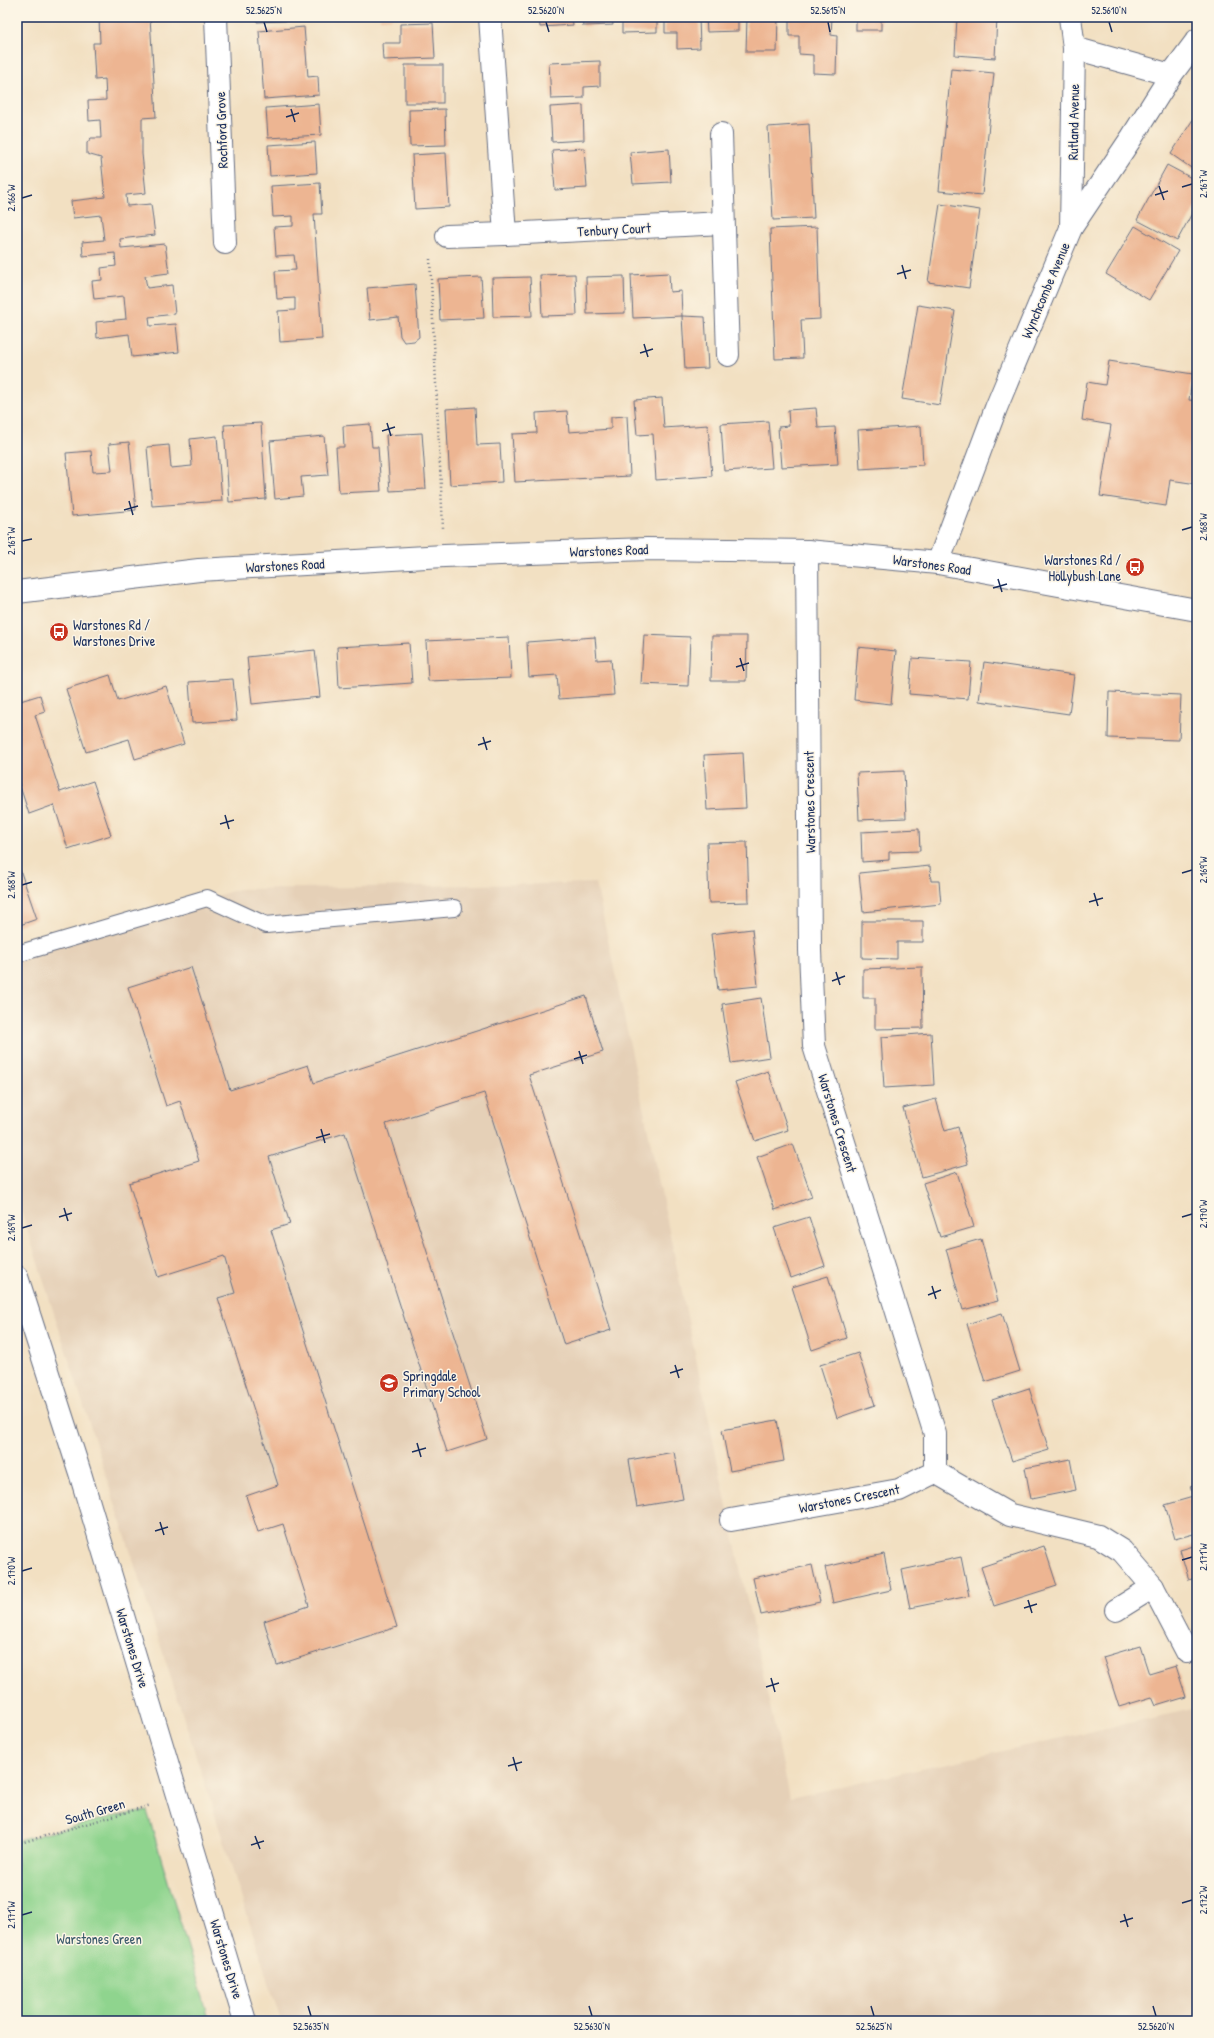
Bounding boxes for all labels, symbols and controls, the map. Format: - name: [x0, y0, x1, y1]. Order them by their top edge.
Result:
- text: 52.5625°N: [246, 4, 282, 17]
- text: 52.5620°N: [528, 4, 564, 17]
- text: 52.5615°N: [811, 4, 845, 17]
- text: 52.5610°N: [1091, 4, 1127, 17]
- street label: Rutland Avenue: [1063, 83, 1083, 160]
- street label: Rochford Grove: [210, 91, 232, 169]
- text: 2.167°W: [1197, 169, 1210, 198]
- text: 2.166°W: [5, 184, 18, 211]
- street label: Tenbury Court: [577, 218, 651, 241]
- street label: Wynchcombe Avenue: [1016, 239, 1075, 341]
- text: 2.168°W: [1197, 513, 1210, 541]
- text: 2.167°W: [5, 526, 18, 555]
- street label: Warstones Road: [569, 539, 649, 561]
- street label: Warstones Road: [892, 549, 973, 579]
- place label: Warstones Rd / Hollybush Lane: [1044, 550, 1121, 586]
- street label: Warstones Road: [245, 553, 325, 577]
- bus stop icon: Warstones Rd / Hollybush Lane: [1124, 556, 1146, 578]
- place label: Warstones Rd / Warstones Drive: [73, 615, 156, 650]
- bus stop icon: Warstones Rd / Warstones Drive: [48, 621, 70, 643]
- street label: Warstones Crescent: [799, 751, 819, 853]
- text: 2.169°W: [1197, 856, 1210, 883]
- text: 2.168°W: [5, 871, 18, 899]
- street label: Warstones Crescent: [814, 1071, 862, 1175]
- text: 2.170°W: [1197, 1199, 1210, 1228]
- text: 2.169°W: [5, 1214, 18, 1241]
- place label: Springdale Primary School: [403, 1366, 481, 1402]
- school or university icon: Springdale Primary School: [378, 1372, 400, 1394]
- street label: Warstones Crescent: [797, 1479, 901, 1517]
- text: 2.171°W: [1197, 1542, 1210, 1571]
- text: 2.170°W: [5, 1556, 18, 1585]
- street label: Warstones Drive: [112, 1606, 154, 1690]
- street label: South Green: [63, 1793, 127, 1829]
- text: 2.172°W: [1197, 1885, 1210, 1914]
- text: 2.171°W: [5, 1900, 18, 1929]
- street label: Warstones Drive: [206, 1917, 248, 2001]
- park label: Warstones Green: [56, 1929, 142, 1948]
- text: 52.5635°N: [293, 2020, 329, 2033]
- text: 52.5630°N: [574, 2020, 610, 2033]
- text: 52.5625°N: [856, 2020, 892, 2033]
- text: 52.5620°N: [1138, 2020, 1174, 2033]

